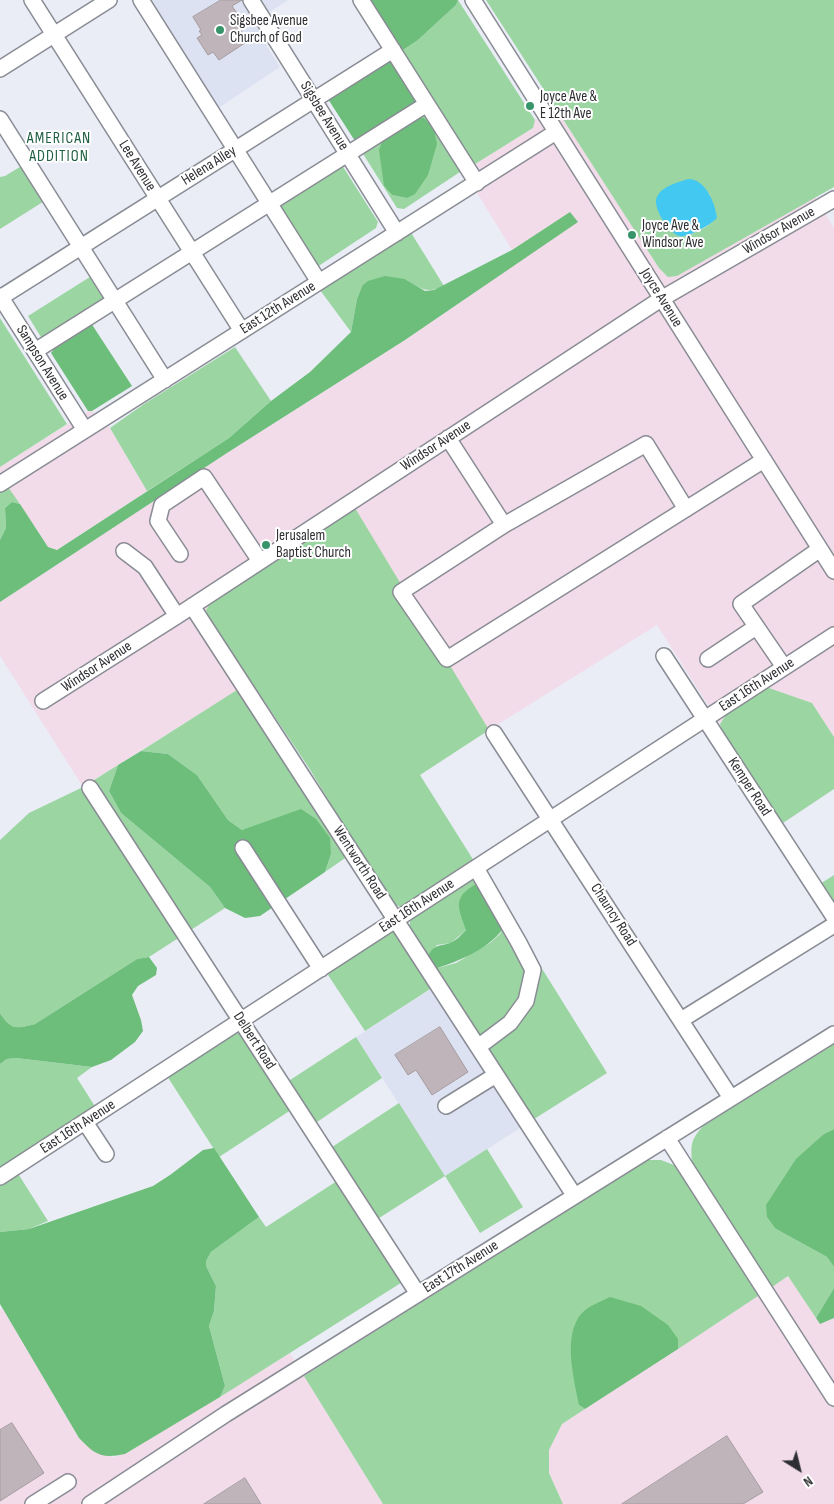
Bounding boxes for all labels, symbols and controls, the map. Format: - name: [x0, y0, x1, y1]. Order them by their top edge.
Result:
- place label: Sigsbee Avenue Church of God: [230, 12, 308, 47]
- marker: Sigsbee Avenue Church of God: [214, 24, 226, 36]
- street label: Sigsbee Avenue: [296, 78, 352, 154]
- place label: Joyce Ave & E 12th Ave: [540, 88, 597, 123]
- marker: Joyce Ave & E 12th Ave: [524, 100, 536, 112]
- district label: AMERICAN ADDITION: [26, 129, 92, 167]
- street label: Lee Avenue: [114, 137, 160, 195]
- street label: Helena Alley: [178, 142, 240, 190]
- street label: Windsor Avenue: [740, 203, 818, 259]
- place label: Joyce Ave & Windsor Ave: [642, 217, 703, 252]
- marker: Joyce Ave & Windsor Ave: [626, 229, 638, 241]
- street label: Joyce Avenue: [636, 265, 686, 331]
- street label: East 12th Avenue: [237, 278, 319, 338]
- street label: Sampson Avenue: [12, 322, 72, 404]
- street label: Windsor Avenue: [397, 417, 475, 475]
- place label: Jerusalem Baptist Church: [276, 527, 351, 562]
- marker: Jerusalem Baptist Church: [260, 539, 272, 551]
- street label: Windsor Avenue: [58, 638, 136, 696]
- street label: East 16th Avenue: [716, 654, 798, 716]
- street label: Kemper Road: [723, 754, 775, 820]
- street label: Wentworth Road: [329, 823, 389, 903]
- street label: East 16th Avenue: [376, 875, 458, 937]
- street label: Chauncy Road: [586, 880, 640, 950]
- street label: Delbert Road: [229, 1009, 279, 1073]
- street label: East 16th Avenue: [37, 1096, 119, 1158]
- street label: East 17th Avenue: [420, 1237, 502, 1297]
- north arrow: [774, 1444, 824, 1494]
- text: N: [800, 1472, 816, 1491]

